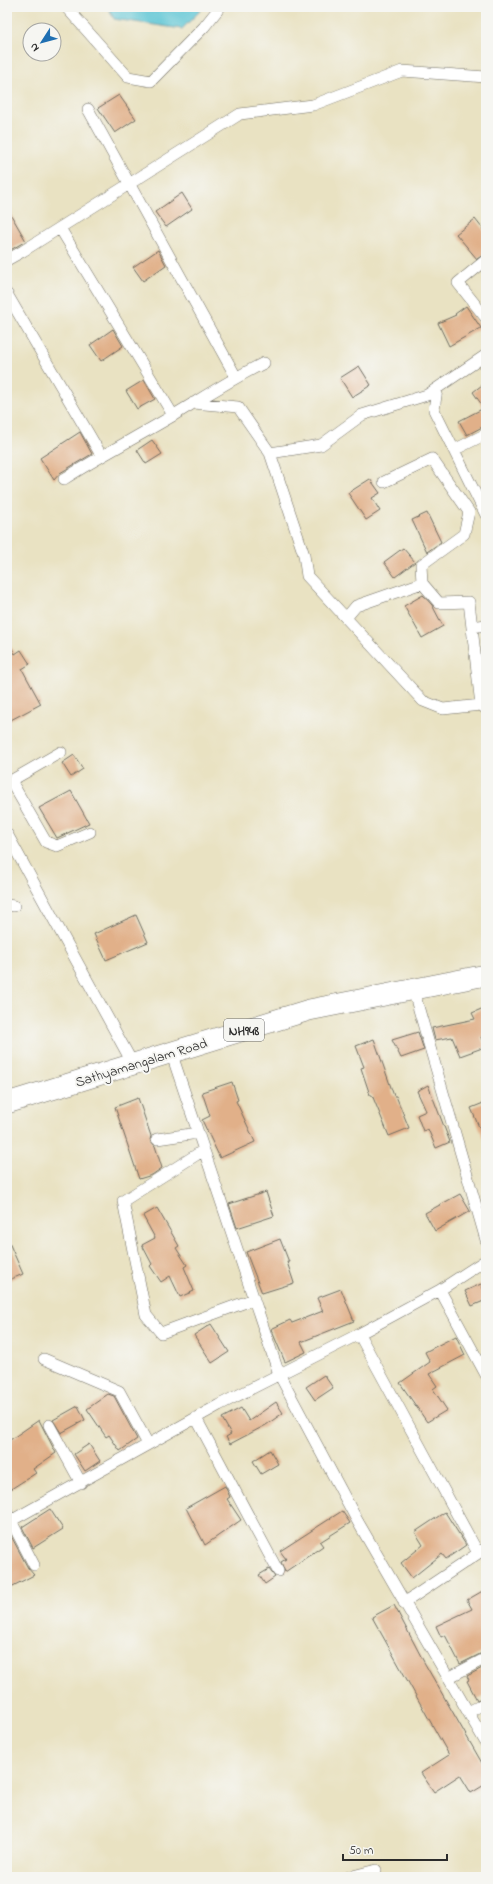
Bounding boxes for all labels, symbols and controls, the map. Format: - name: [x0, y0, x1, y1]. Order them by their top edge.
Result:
- north arrow: [22, 22, 62, 62]
- text: N: [26, 40, 43, 55]
- road number: NH948: [224, 1019, 264, 1041]
- street label: Sathyamangalam Road: [73, 1033, 211, 1094]
- scale bar: [343, 1836, 447, 1862]
- text: 50 m: [349, 1842, 373, 1860]

